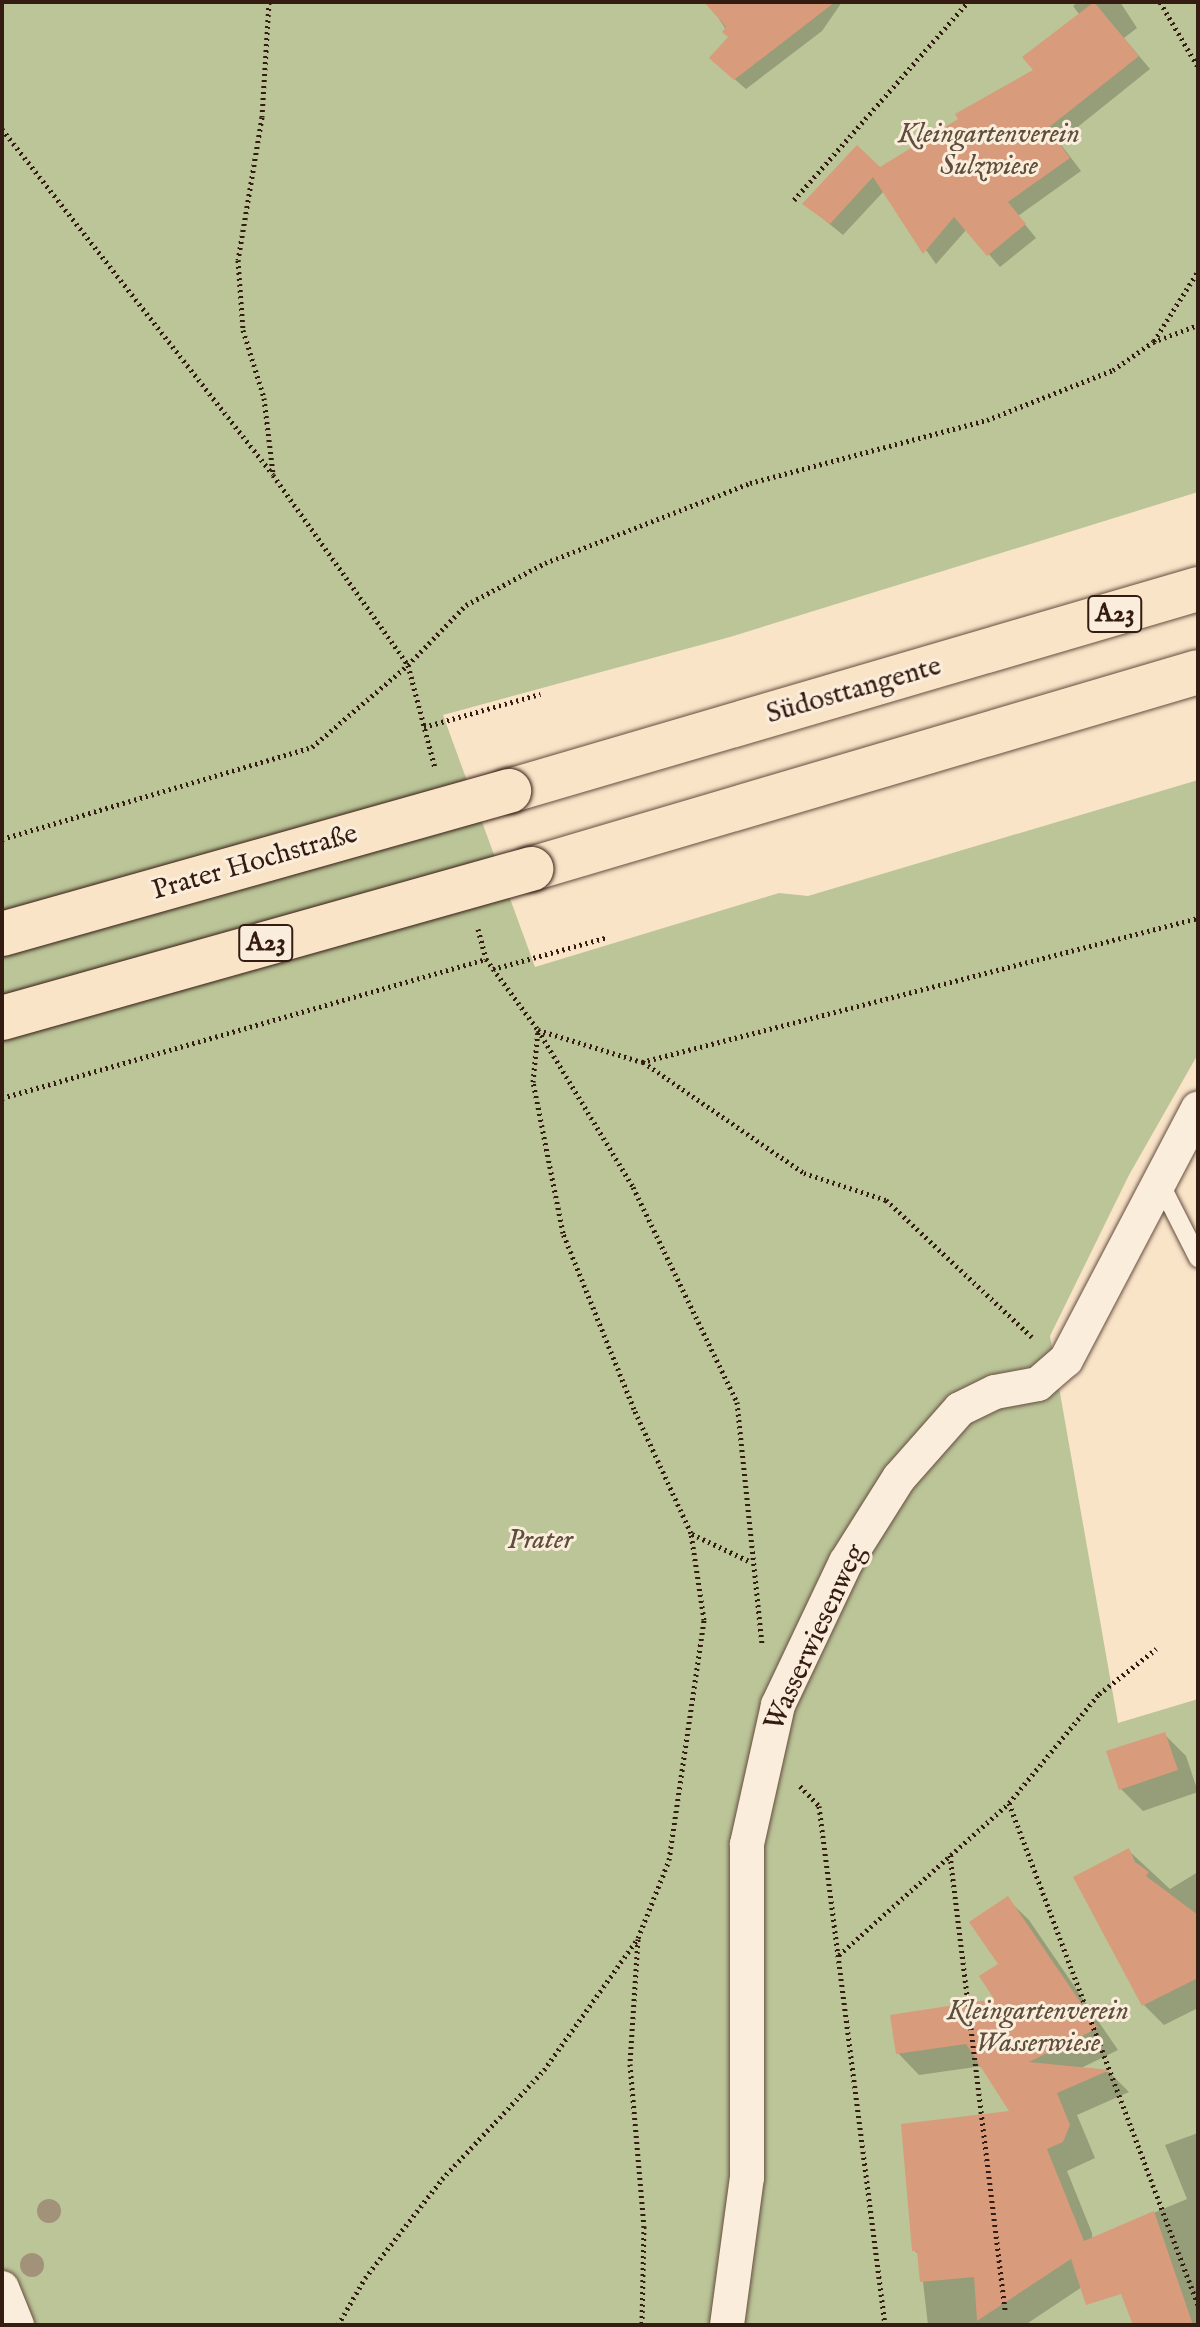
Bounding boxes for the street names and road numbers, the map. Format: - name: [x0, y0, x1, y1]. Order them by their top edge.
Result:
- road number: A23: [1087, 592, 1143, 636]
- street label: Südosttangente: [763, 650, 945, 732]
- street label: Prater Hochstraße: [148, 818, 362, 908]
- road number: A23: [238, 921, 294, 965]
- street label: Wasserwiesenweg: [758, 1539, 874, 1737]

